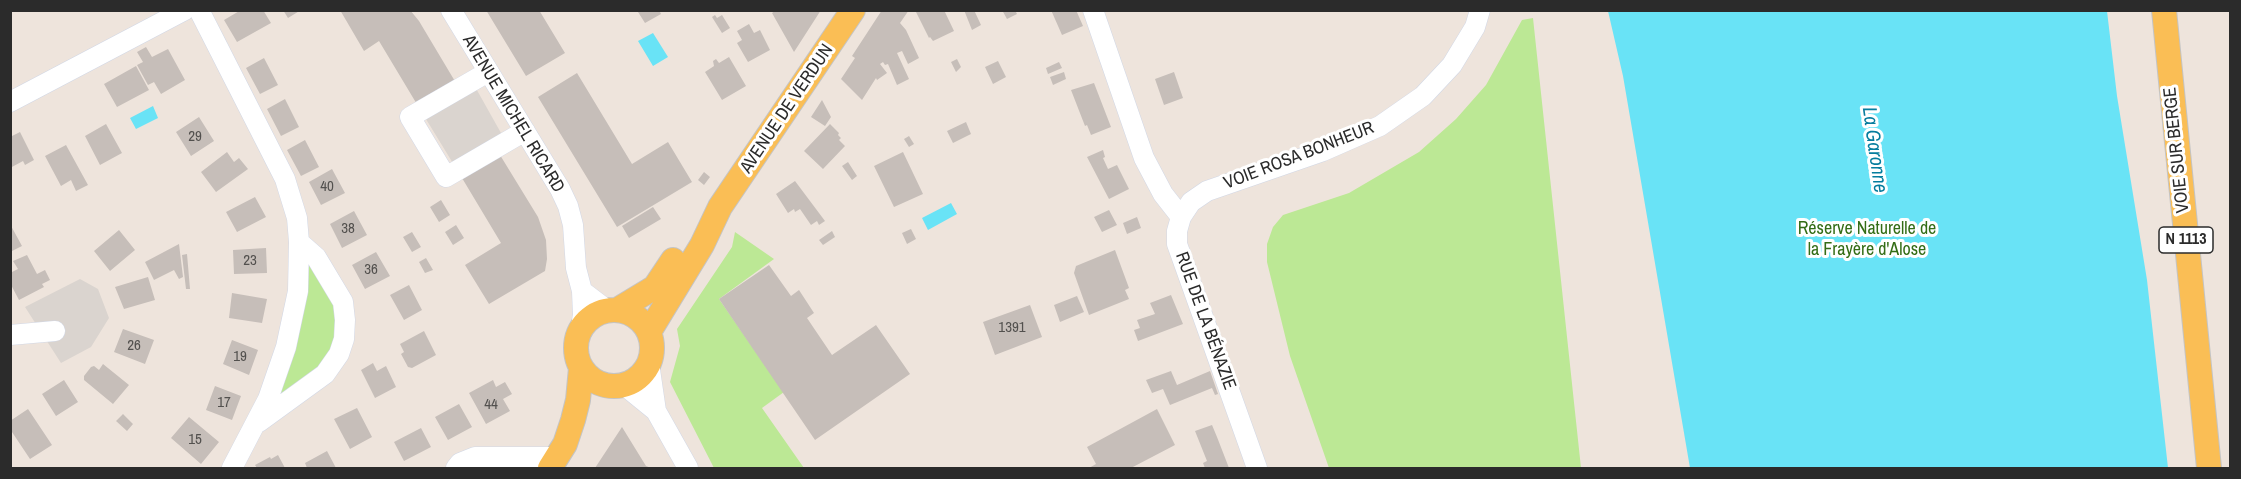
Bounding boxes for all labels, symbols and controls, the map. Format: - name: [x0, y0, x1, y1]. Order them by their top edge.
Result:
- street label: AVENUE MICHEL RICARD: [457, 31, 569, 197]
- street label: AVENUE DE VERDUN: [736, 41, 838, 177]
- street label: VOIE SUR BERGE: [2160, 86, 2194, 214]
- water label: La Garonne: [1856, 105, 1892, 195]
- street label: VOIE ROSA BONHEUR: [1221, 117, 1377, 195]
- house number: 29: [188, 128, 202, 146]
- house number: 40: [320, 178, 334, 196]
- park label: Réserve Naturelle de la Frayère d'Alose: [1798, 218, 1936, 260]
- house number: 38: [341, 220, 355, 238]
- road number: N 1113: [2159, 227, 2213, 253]
- street label: RUE DE LA BÉNAZIE: [1170, 249, 1240, 393]
- house number: 23: [243, 252, 257, 270]
- house number: 36: [364, 261, 378, 279]
- house number: 1391: [998, 319, 1026, 337]
- house number: 26: [127, 337, 141, 355]
- house number: 19: [233, 348, 247, 366]
- house number: 17: [217, 394, 231, 412]
- house number: 44: [484, 396, 498, 414]
- house number: 15: [188, 431, 202, 449]

